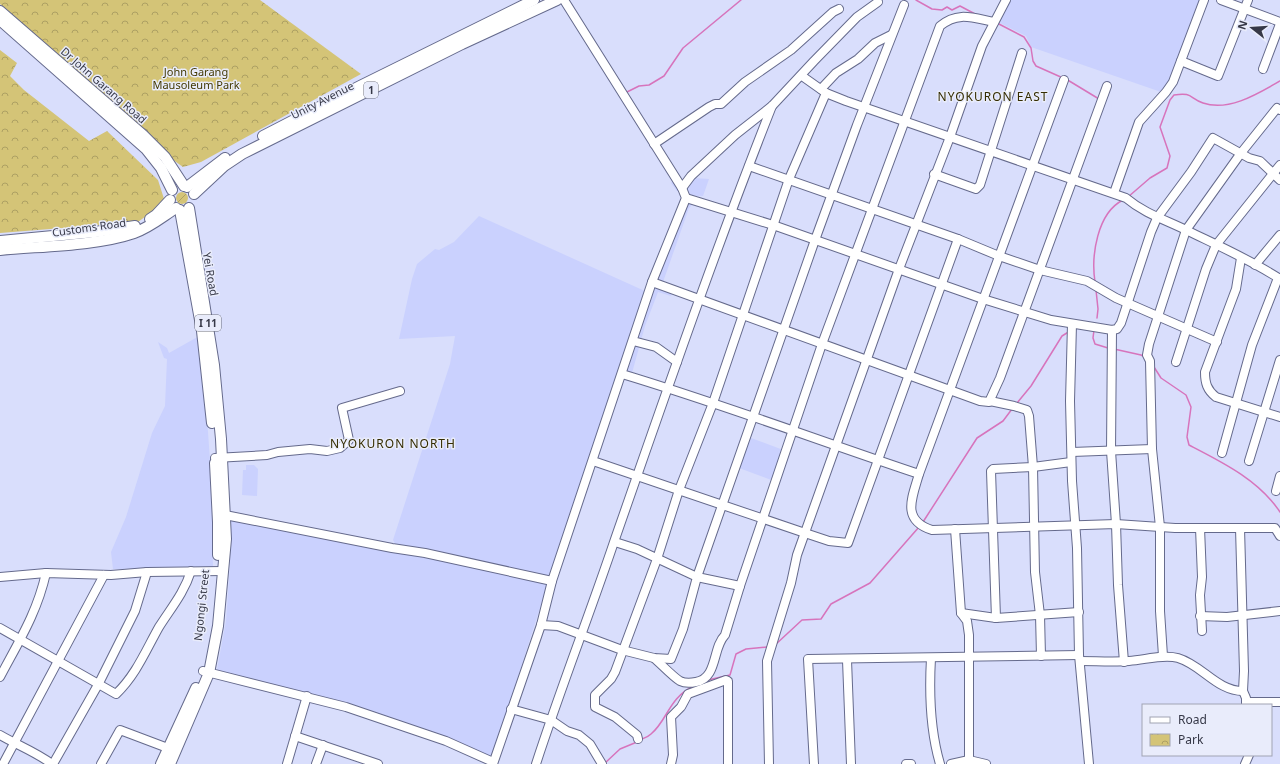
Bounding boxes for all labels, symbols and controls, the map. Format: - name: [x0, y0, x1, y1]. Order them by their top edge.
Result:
- north arrow: [1232, 8, 1272, 48]
- text: N: [1233, 18, 1250, 31]
- street label: Dr John Garang Road: [58, 44, 150, 126]
- park label: John Garang Mausoleum Park: [152, 64, 240, 92]
- street label: Unity Avenue: [288, 78, 356, 122]
- road number: 1: [364, 82, 378, 98]
- district label: NYOKURON EAST: [938, 88, 1048, 105]
- street label: Customs Road: [51, 214, 127, 240]
- street label: Yei Road: [200, 251, 222, 297]
- road number: I 11: [195, 315, 221, 331]
- district label: NYOKURON NORTH: [330, 435, 456, 452]
- street label: Ngongi Street: [190, 569, 212, 641]
- legend: [1142, 704, 1272, 756]
- text: Road: [1178, 711, 1207, 728]
- text: Park: [1178, 731, 1204, 748]

